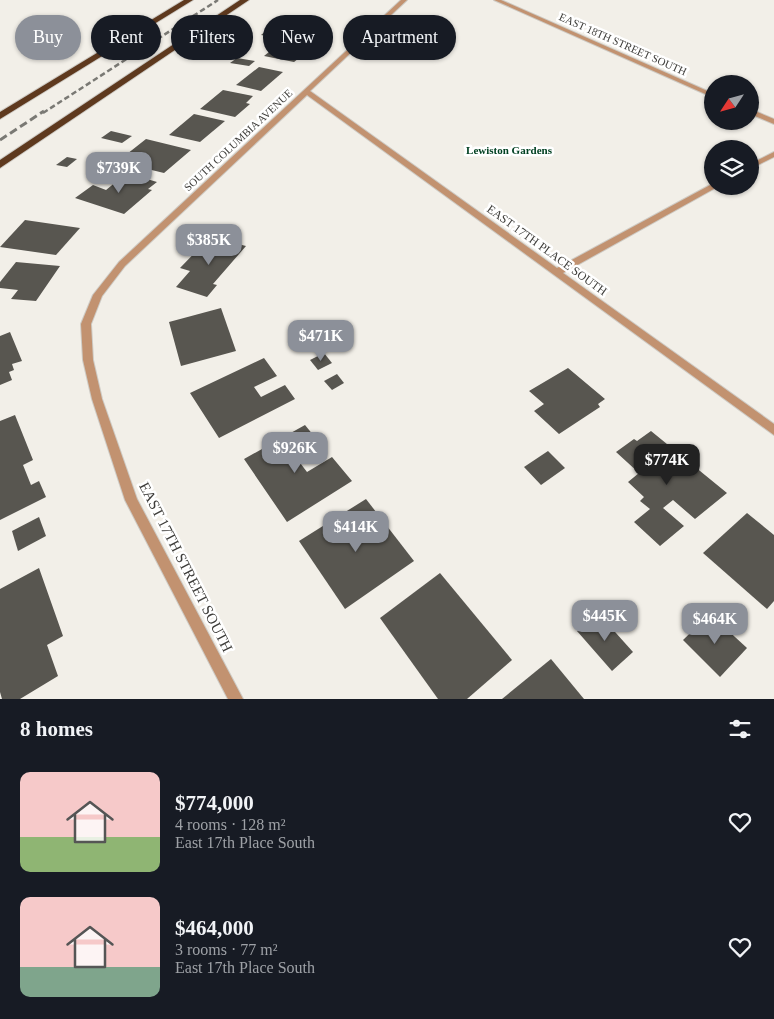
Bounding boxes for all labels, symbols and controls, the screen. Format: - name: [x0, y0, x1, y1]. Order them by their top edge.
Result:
- street label: EAST 18TH STREET SOUTH: [558, 10, 689, 78]
- chip: Buy: [15, 15, 81, 60]
- chip: Rent: [91, 15, 161, 60]
- chip: Filters: [171, 15, 253, 60]
- chip: New: [263, 15, 333, 60]
- chip: Apartment: [343, 15, 456, 60]
- north arrow: [704, 75, 759, 130]
- map controls: [704, 75, 759, 195]
- street label: SOUTH COLUMBIA AVENUE: [181, 87, 295, 193]
- button: layers: [704, 140, 759, 195]
- district label: Lewiston Gardens: [466, 144, 553, 156]
- pin: $739K: [84, 152, 154, 194]
- text: $739K: [97, 159, 141, 176]
- street label: EAST 17TH PLACE SOUTH: [484, 202, 610, 298]
- pin: $385K: [174, 224, 244, 266]
- text: $385K: [187, 231, 231, 248]
- pin: $471K: [286, 320, 356, 362]
- text: $471K: [299, 327, 343, 344]
- pin: $926K: [260, 432, 330, 474]
- text: $926K: [273, 439, 317, 456]
- pin: $774K: [632, 444, 702, 486]
- text: $774K: [645, 451, 689, 468]
- street label: EAST 17TH STREET SOUTH: [136, 480, 236, 655]
- pin: $414K: [321, 510, 391, 553]
- text: $414K: [334, 518, 378, 535]
- pin: $445K: [570, 600, 640, 642]
- pin: $464K: [680, 602, 750, 645]
- text: $445K: [583, 607, 627, 624]
- text: $464K: [693, 610, 737, 627]
- icon: filters: [726, 715, 754, 743]
- text: 8 homes: [20, 717, 93, 741]
- text: $774,000: [175, 791, 254, 815]
- icon: home: [60, 792, 120, 852]
- icon: heart: [726, 808, 754, 836]
- text: 4 rooms · 128 m²: [175, 816, 286, 833]
- text: East 17th Place South: [175, 834, 315, 851]
- text: $464,000: [175, 916, 254, 940]
- icon: home: [60, 917, 120, 977]
- icon: heart: [726, 933, 754, 961]
- text: 3 rooms · 77 m²: [175, 941, 278, 958]
- text: East 17th Place South: [175, 959, 315, 976]

